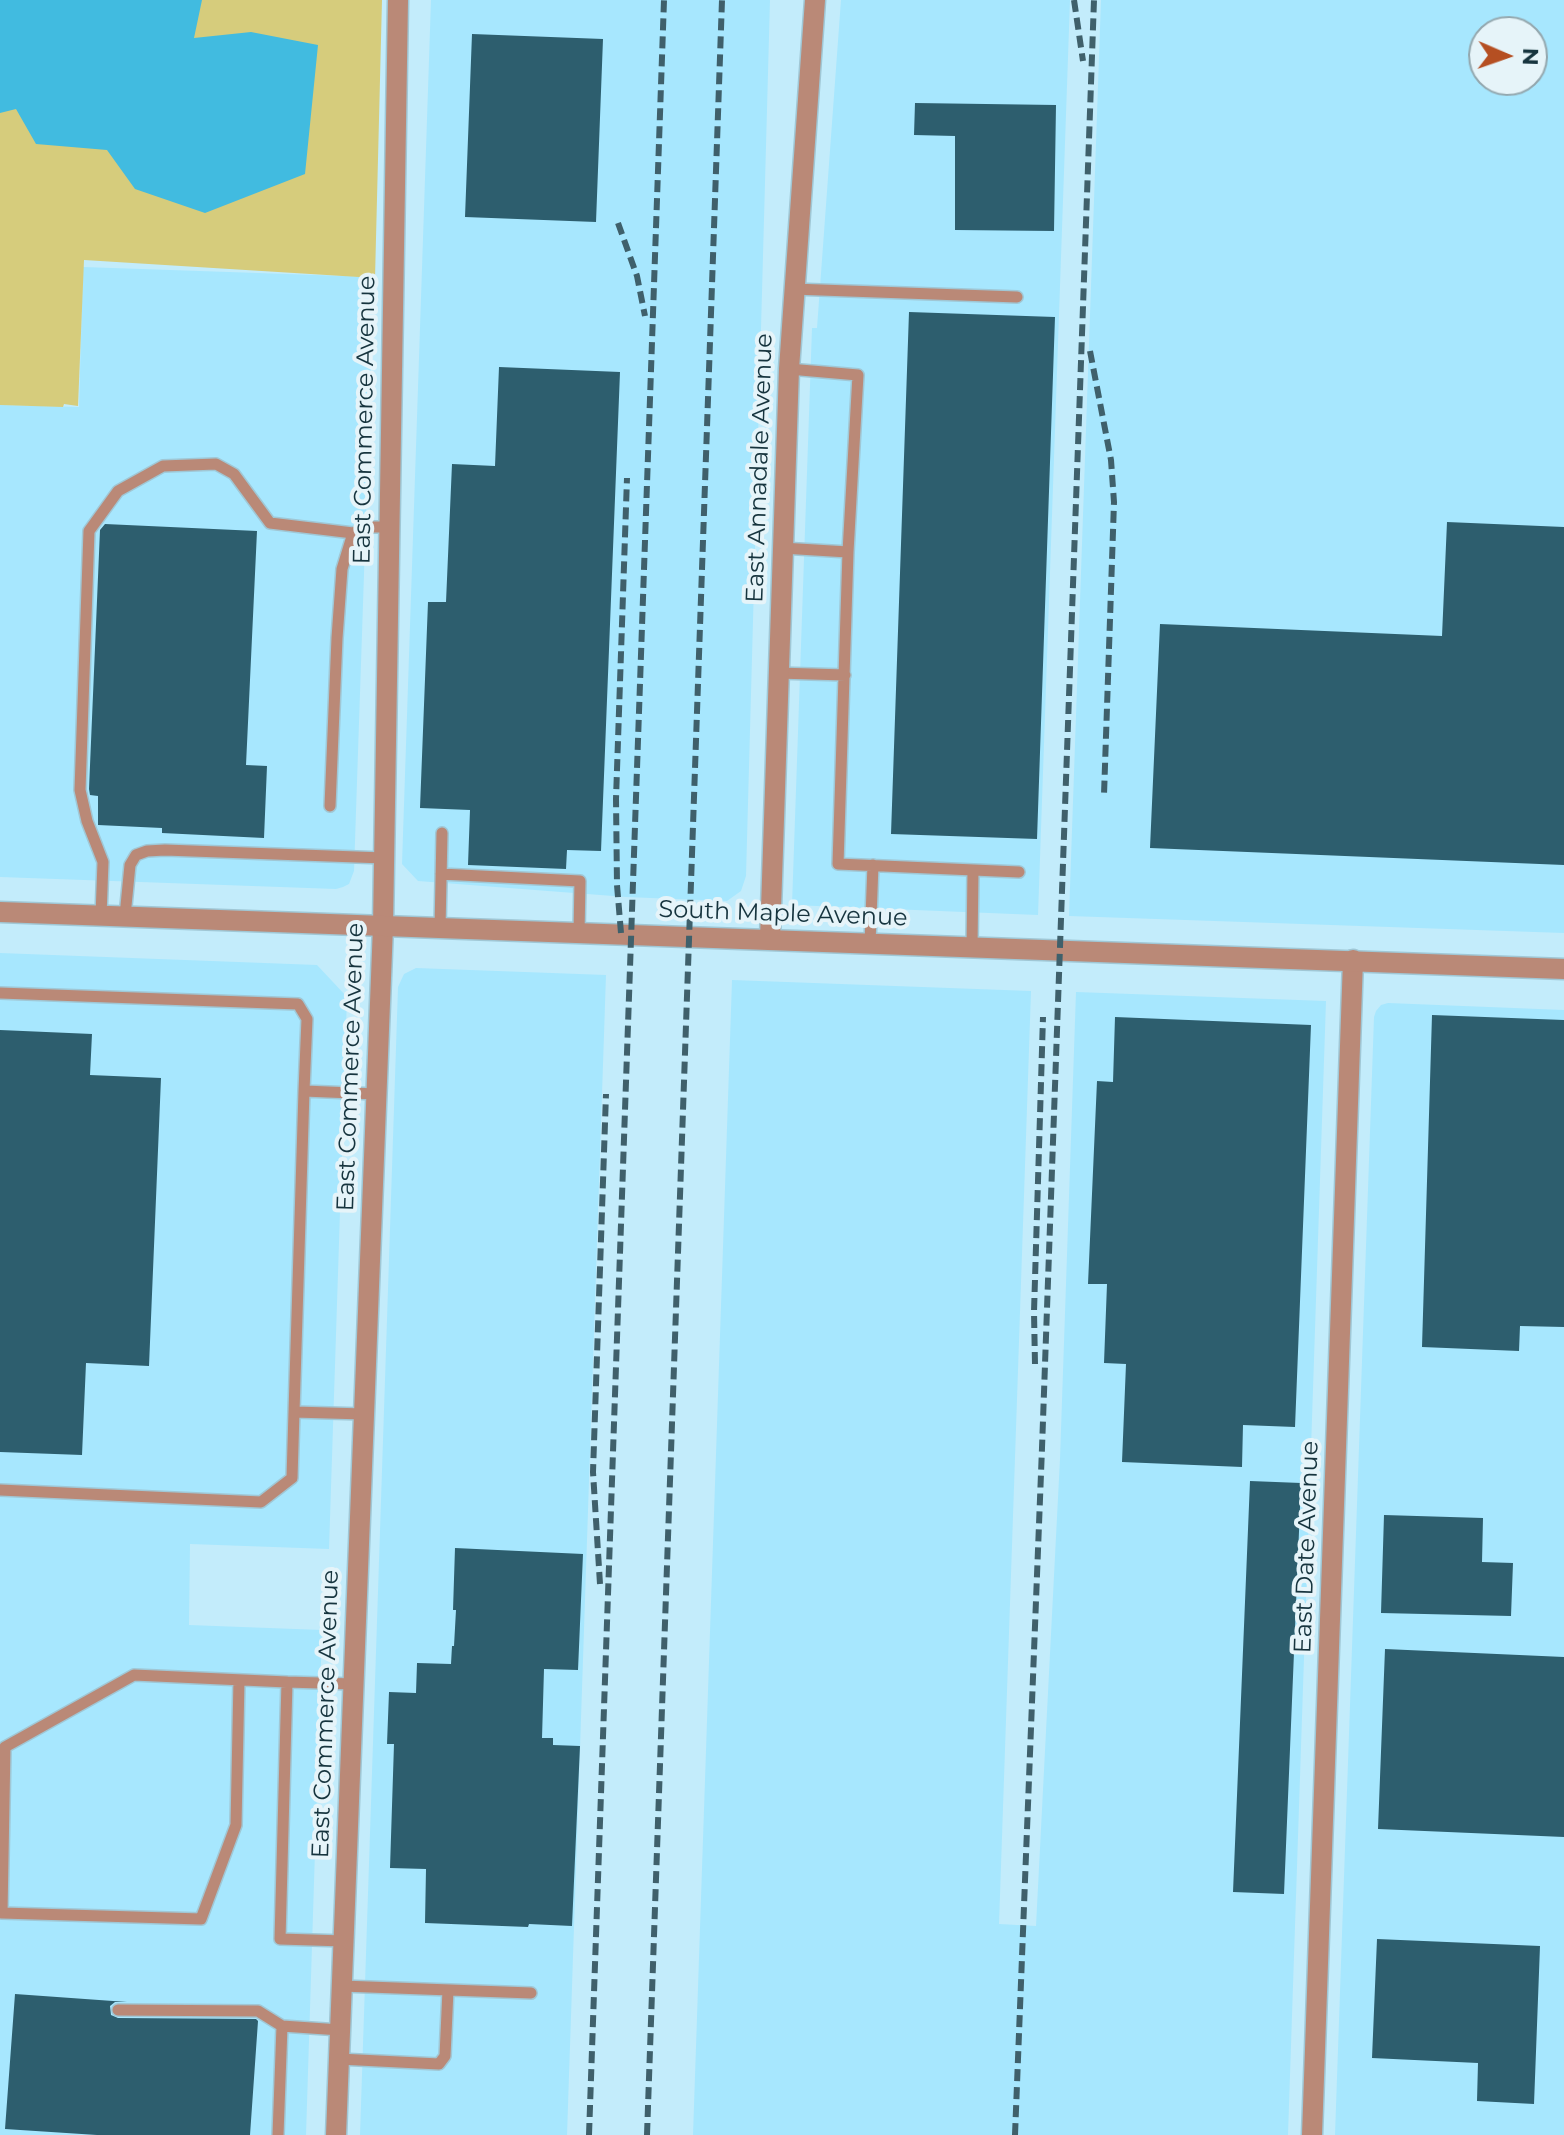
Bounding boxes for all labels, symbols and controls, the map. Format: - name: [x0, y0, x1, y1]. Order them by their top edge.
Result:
- north arrow: [1468, 16, 1548, 96]
- text: N: [1517, 47, 1544, 66]
- street label: East Commerce Avenue: [348, 275, 382, 565]
- street label: East Annadale Avenue: [741, 333, 779, 603]
- street label: South Maple Avenue: [658, 895, 908, 933]
- street label: East Commerce Avenue: [332, 922, 370, 1212]
- street label: East Date Avenue: [1289, 1440, 1325, 1654]
- street label: East Commerce Avenue: [307, 1569, 345, 1859]

